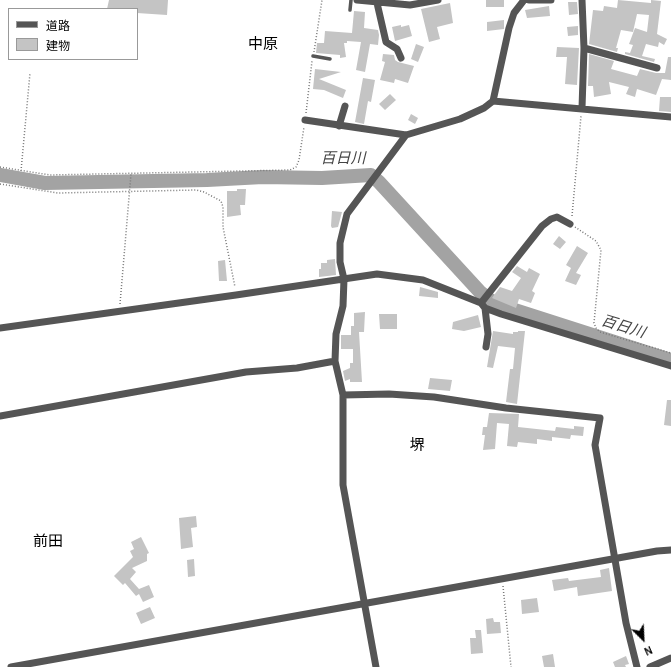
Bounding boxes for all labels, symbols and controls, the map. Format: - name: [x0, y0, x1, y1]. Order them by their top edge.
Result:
- legend: [8, 8, 138, 60]
- text: 道路: [46, 19, 70, 33]
- district label: 中原: [248, 36, 278, 54]
- text: 建物: [46, 39, 70, 53]
- water label: 百日川: [321, 150, 365, 168]
- water label: 百日川: [599, 312, 647, 342]
- district label: 堺: [410, 437, 424, 455]
- district label: 前田: [33, 533, 63, 551]
- north arrow: [623, 619, 663, 659]
- text: N: [642, 643, 654, 658]

